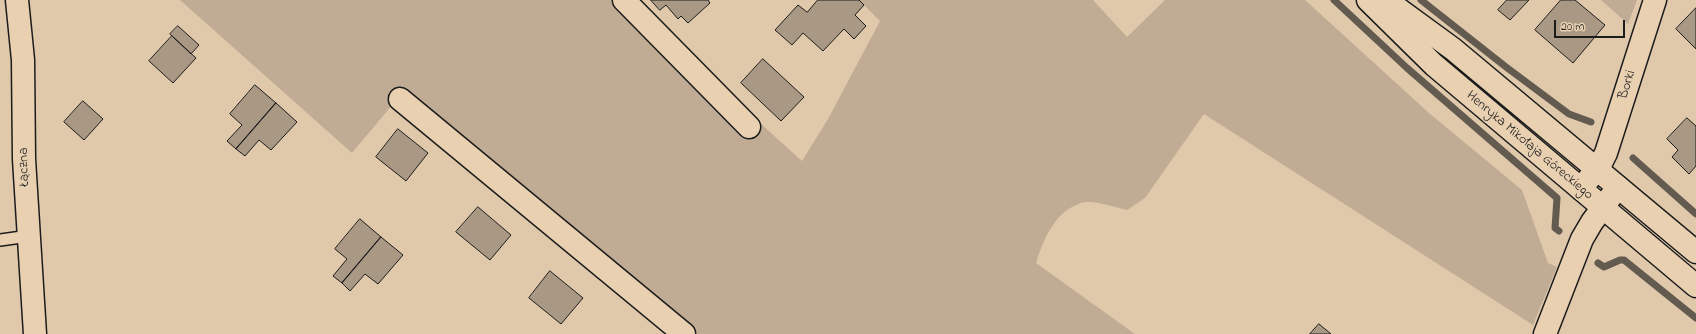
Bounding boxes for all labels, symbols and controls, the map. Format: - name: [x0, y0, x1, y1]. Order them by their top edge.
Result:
- scale bar: [1556, 12, 1627, 38]
- text: 20 m: [1561, 18, 1584, 36]
- street label: Borki: [1616, 68, 1640, 102]
- street label: Henryka Mikołaja Góreckiego: [1462, 88, 1596, 204]
- street label: Łączna: [16, 147, 34, 187]

